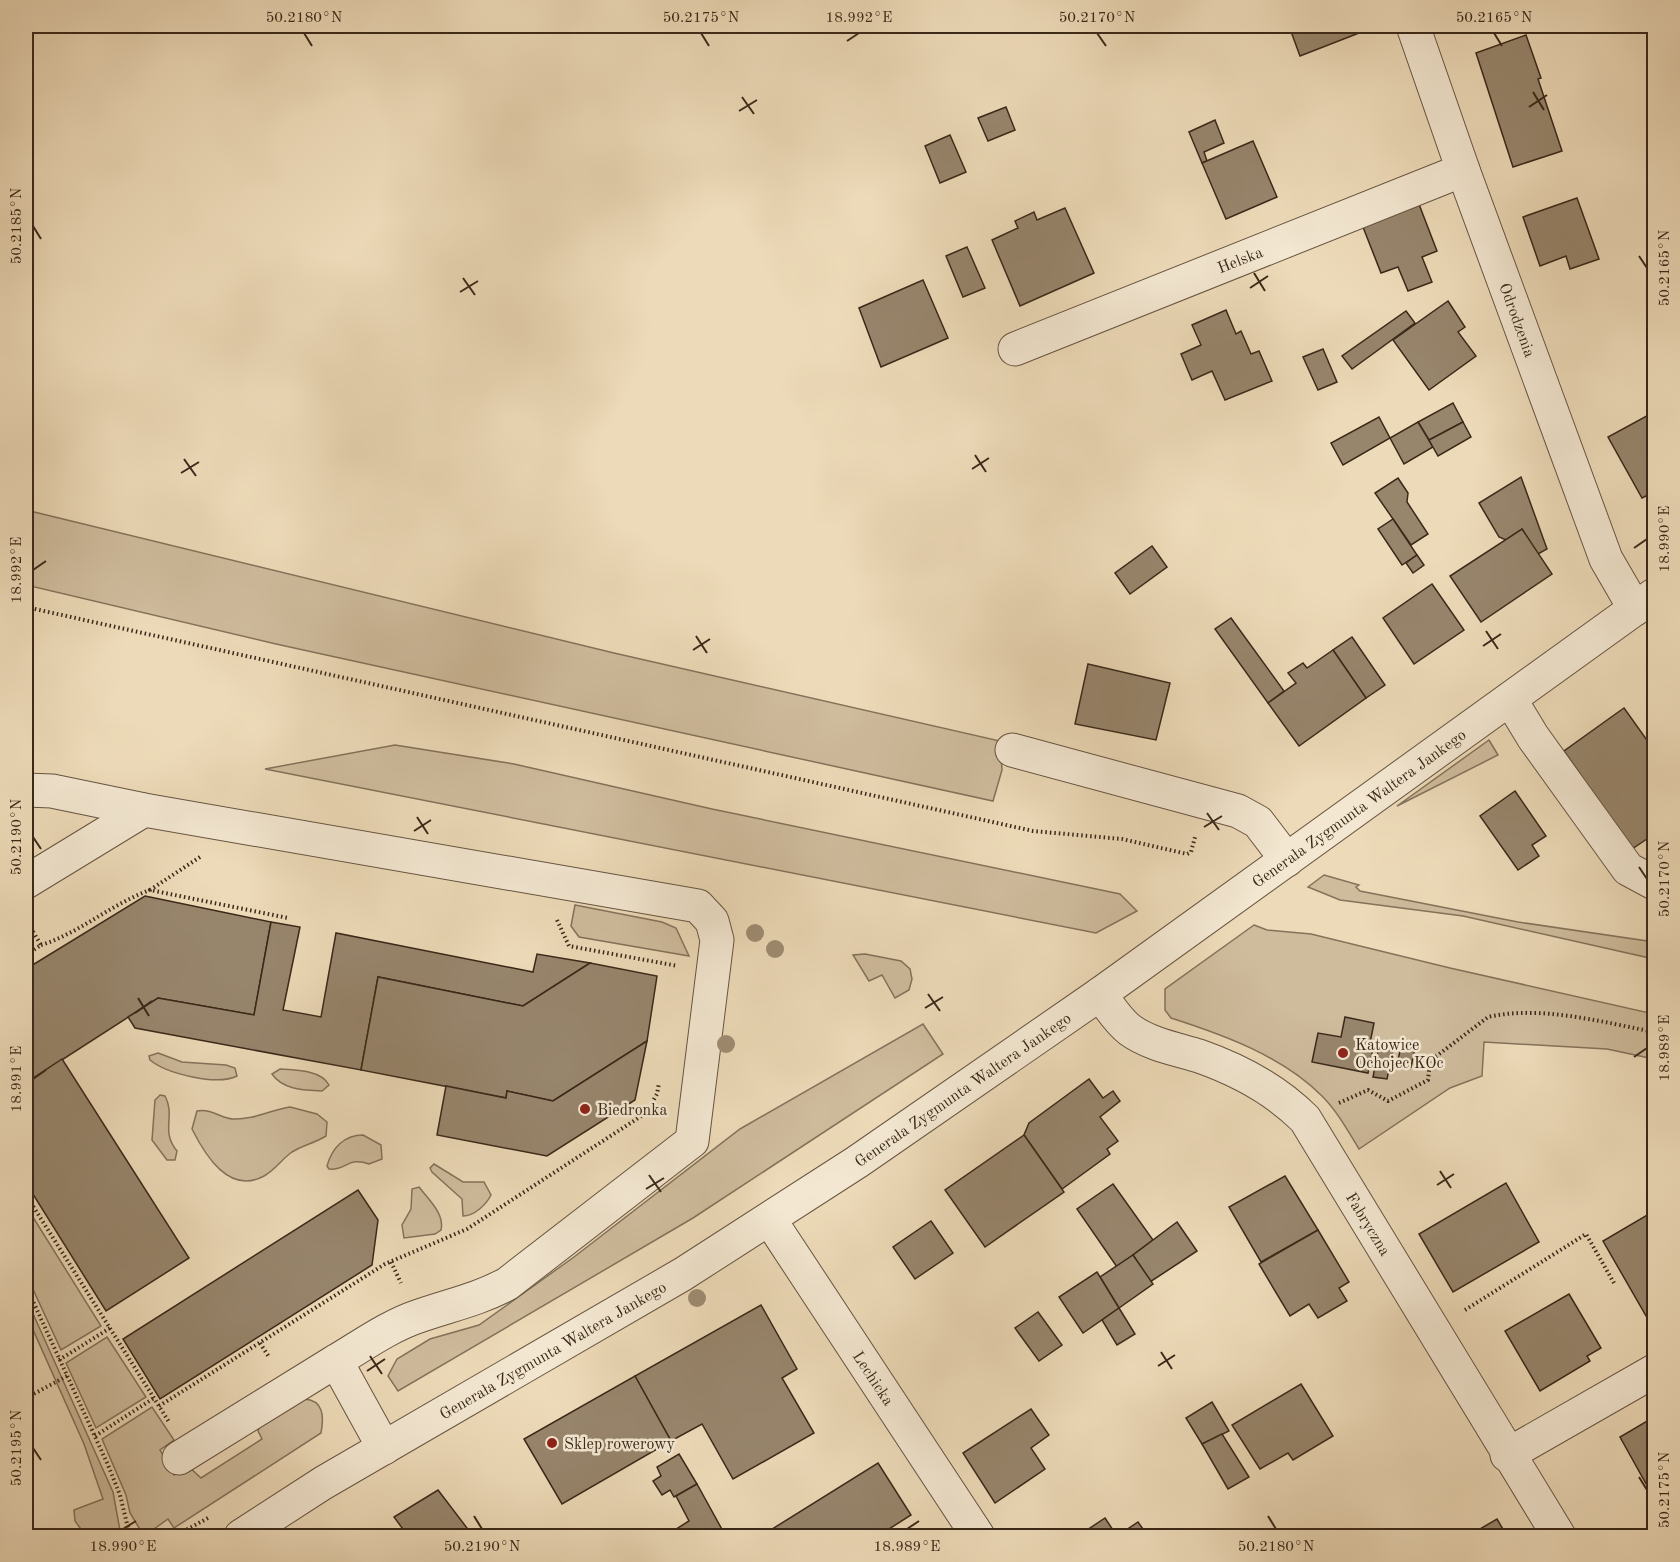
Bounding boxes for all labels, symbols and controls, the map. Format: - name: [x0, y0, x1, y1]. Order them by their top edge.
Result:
- text: 50.2180°N: [266, 11, 343, 26]
- text: 50.2175°N: [663, 11, 740, 26]
- text: 18.992°E: [826, 11, 892, 26]
- text: 50.2170°N: [1059, 11, 1136, 26]
- text: 50.2165°N: [1456, 11, 1533, 26]
- text: 50.2185°N: [10, 187, 25, 264]
- text: 50.2165°N: [1658, 229, 1673, 306]
- street label: Helska: [1215, 245, 1266, 277]
- street label: Odrodzenia: [1495, 281, 1537, 360]
- text: 18.990°E: [1658, 506, 1673, 572]
- text: 18.992°E: [10, 537, 25, 603]
- street label: Generała Zygmunta Waltera Jankego: [1250, 727, 1470, 892]
- text: 50.2190°N: [10, 798, 25, 875]
- text: 50.2170°N: [1658, 840, 1673, 917]
- street label: Generała Zygmunta Waltera Jankego: [852, 1010, 1075, 1171]
- text: 18.989°E: [1658, 1015, 1673, 1081]
- place label: Katowice Ochojec KOc: [1355, 1038, 1443, 1072]
- text: 18.991°E: [10, 1046, 25, 1112]
- marker: Katowice Ochojec KOc: [1336, 1046, 1350, 1060]
- marker: Biedronka: [578, 1102, 592, 1116]
- place label: Biedronka: [597, 1103, 668, 1119]
- street label: Fabryczna: [1342, 1190, 1392, 1259]
- street label: Generała Zygmunta Waltera Jankego: [437, 1279, 670, 1423]
- street label: Lechicka: [849, 1349, 896, 1409]
- text: 50.2195°N: [10, 1409, 25, 1486]
- marker: Sklep rowerowy: [545, 1436, 559, 1450]
- place label: Sklep rowerowy: [564, 1437, 676, 1453]
- text: 50.2175°N: [1658, 1451, 1673, 1528]
- text: 18.990°E: [90, 1540, 156, 1555]
- text: 50.2190°N: [444, 1540, 521, 1555]
- text: 18.989°E: [874, 1540, 940, 1555]
- text: 50.2180°N: [1238, 1540, 1315, 1555]

